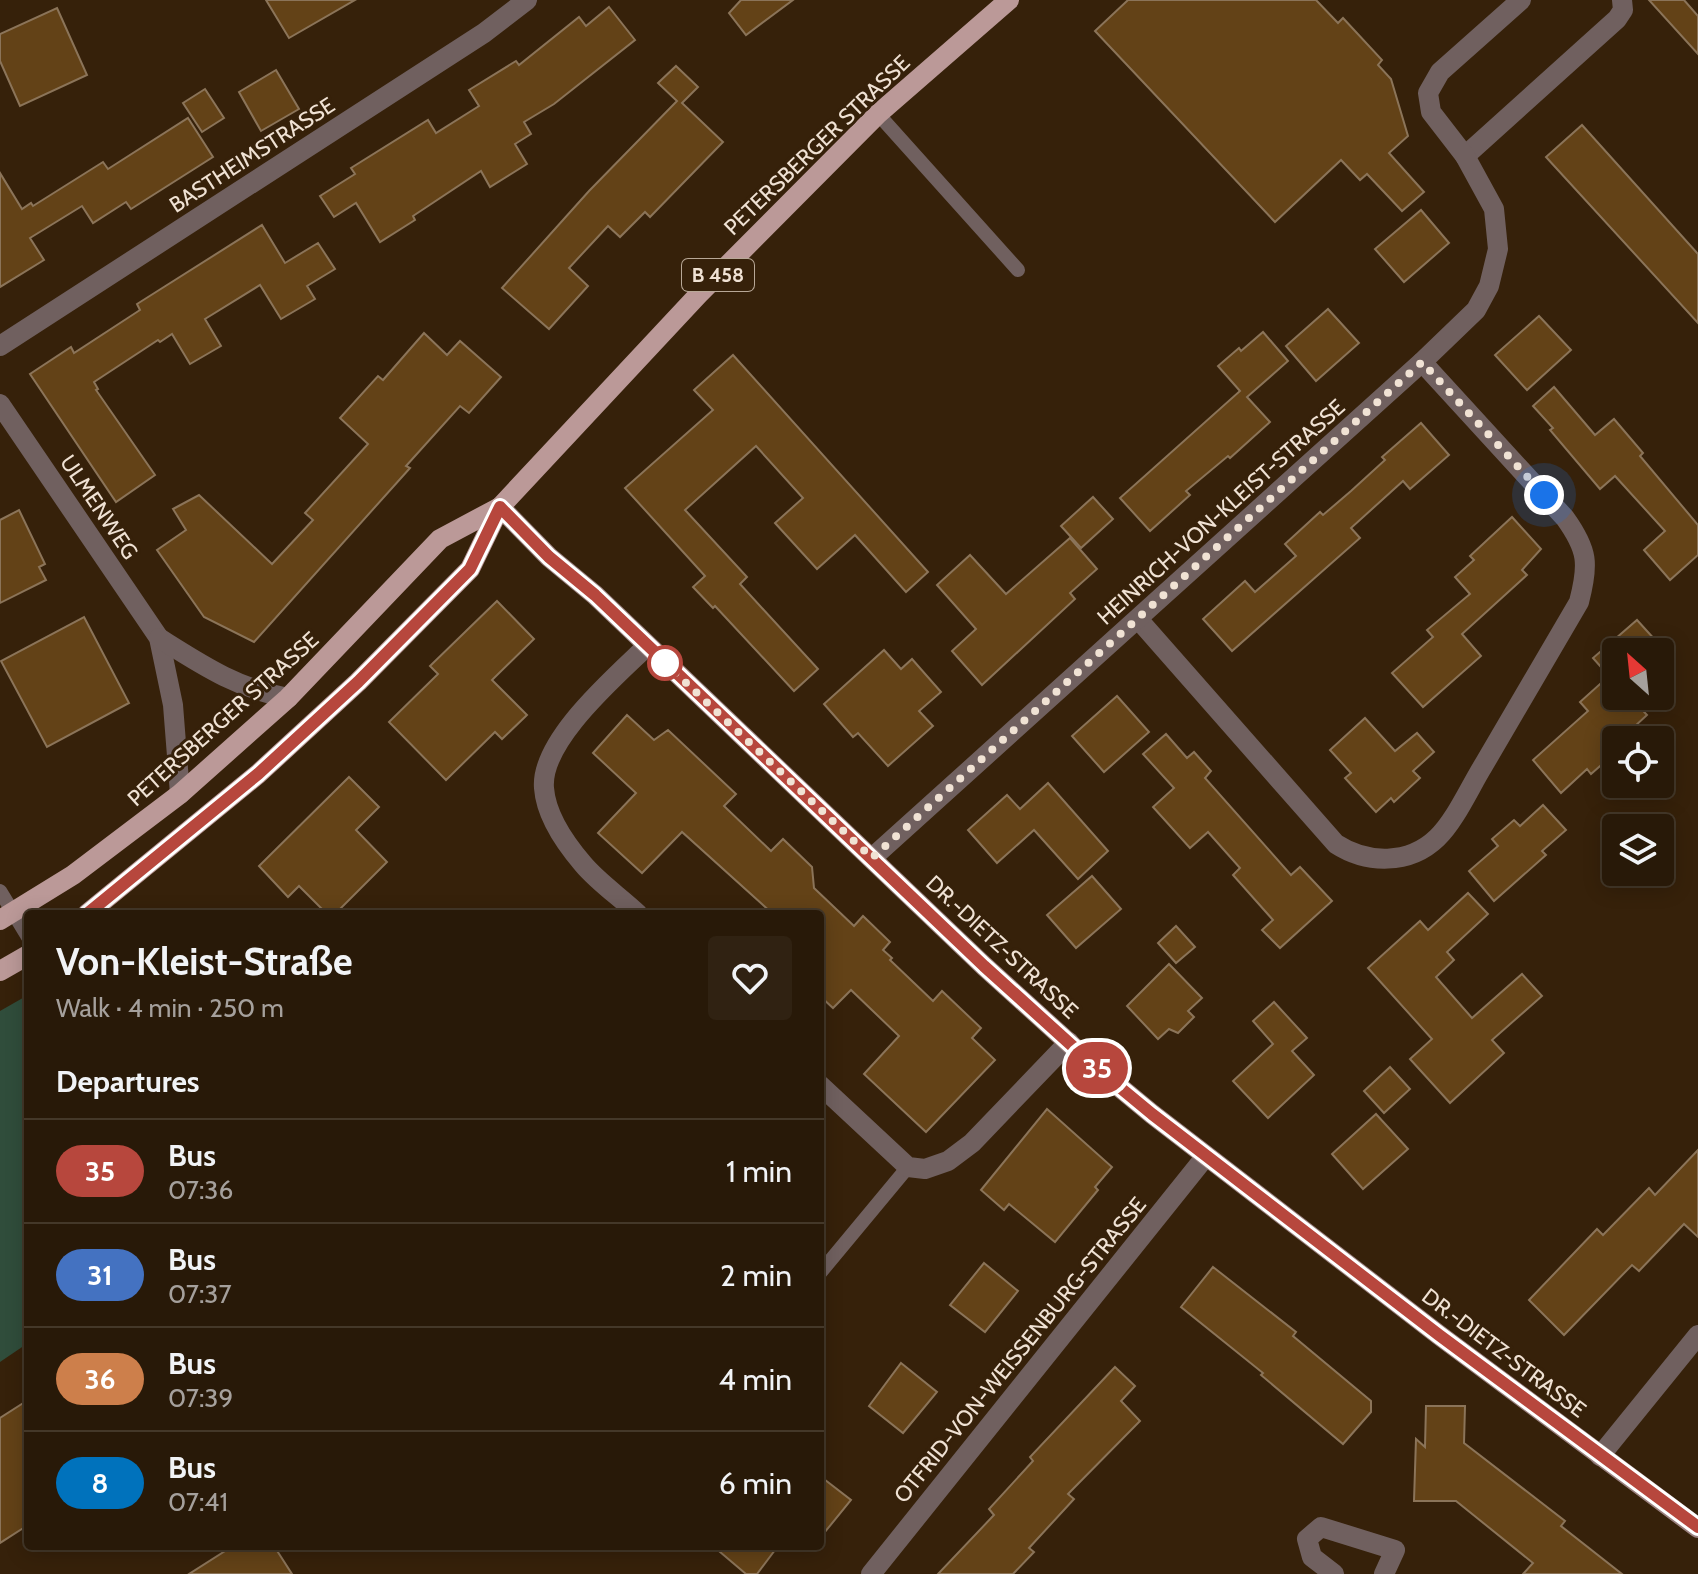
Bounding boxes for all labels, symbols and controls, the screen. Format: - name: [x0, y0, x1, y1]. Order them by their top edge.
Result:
- street label: PETERSBERGER STRASSE: [718, 49, 916, 241]
- street label: BASTHEIMSTRASSE: [164, 91, 340, 219]
- road number: B 458: [682, 259, 754, 291]
- street label: HEINRICH-VON-KLEIST-STRASSE: [1092, 394, 1350, 630]
- street label: ULMENWEG: [54, 450, 144, 564]
- your location: [1524, 475, 1564, 515]
- street label: PETERSBERGER STRASSE: [122, 626, 324, 812]
- north arrow: [1602, 638, 1674, 710]
- map controls: [1602, 638, 1674, 886]
- unlabelled marker: [648, 646, 682, 680]
- button: locate: [1602, 726, 1674, 798]
- button: layers: [1602, 814, 1674, 886]
- street label: DR.-DIETZ-STRASSE: [920, 870, 1084, 1024]
- button: heart: [708, 936, 792, 1020]
- text: Von-Kleist-Straße: [56, 938, 353, 985]
- text: Walk · 4 min · 250 m: [56, 992, 284, 1024]
- line badge: 35: [1061, 1042, 1133, 1094]
- text: 35: [1082, 1051, 1112, 1085]
- text: Departures: [56, 1063, 200, 1100]
- text: Bus: [168, 1137, 216, 1174]
- text: 1 min: [726, 1153, 792, 1190]
- text: 35: [85, 1154, 115, 1188]
- text: 07:36: [168, 1174, 233, 1206]
- street label: OTFRID-VON-WEISSENBURG-STRASSE: [888, 1192, 1152, 1508]
- text: Bus: [168, 1241, 216, 1278]
- text: 2 min: [720, 1257, 792, 1294]
- text: 31: [87, 1258, 113, 1292]
- text: 07:37: [168, 1278, 232, 1310]
- street label: DR.-DIETZ-STRASSE: [1417, 1283, 1591, 1423]
- text: Bus: [168, 1345, 216, 1382]
- text: 4 min: [718, 1361, 792, 1398]
- text: 36: [85, 1362, 115, 1396]
- text: 07:39: [168, 1382, 233, 1414]
- text: Bus: [168, 1449, 216, 1486]
- text: 6 min: [719, 1465, 792, 1502]
- text: 8: [92, 1466, 108, 1500]
- text: 07:41: [168, 1486, 228, 1518]

